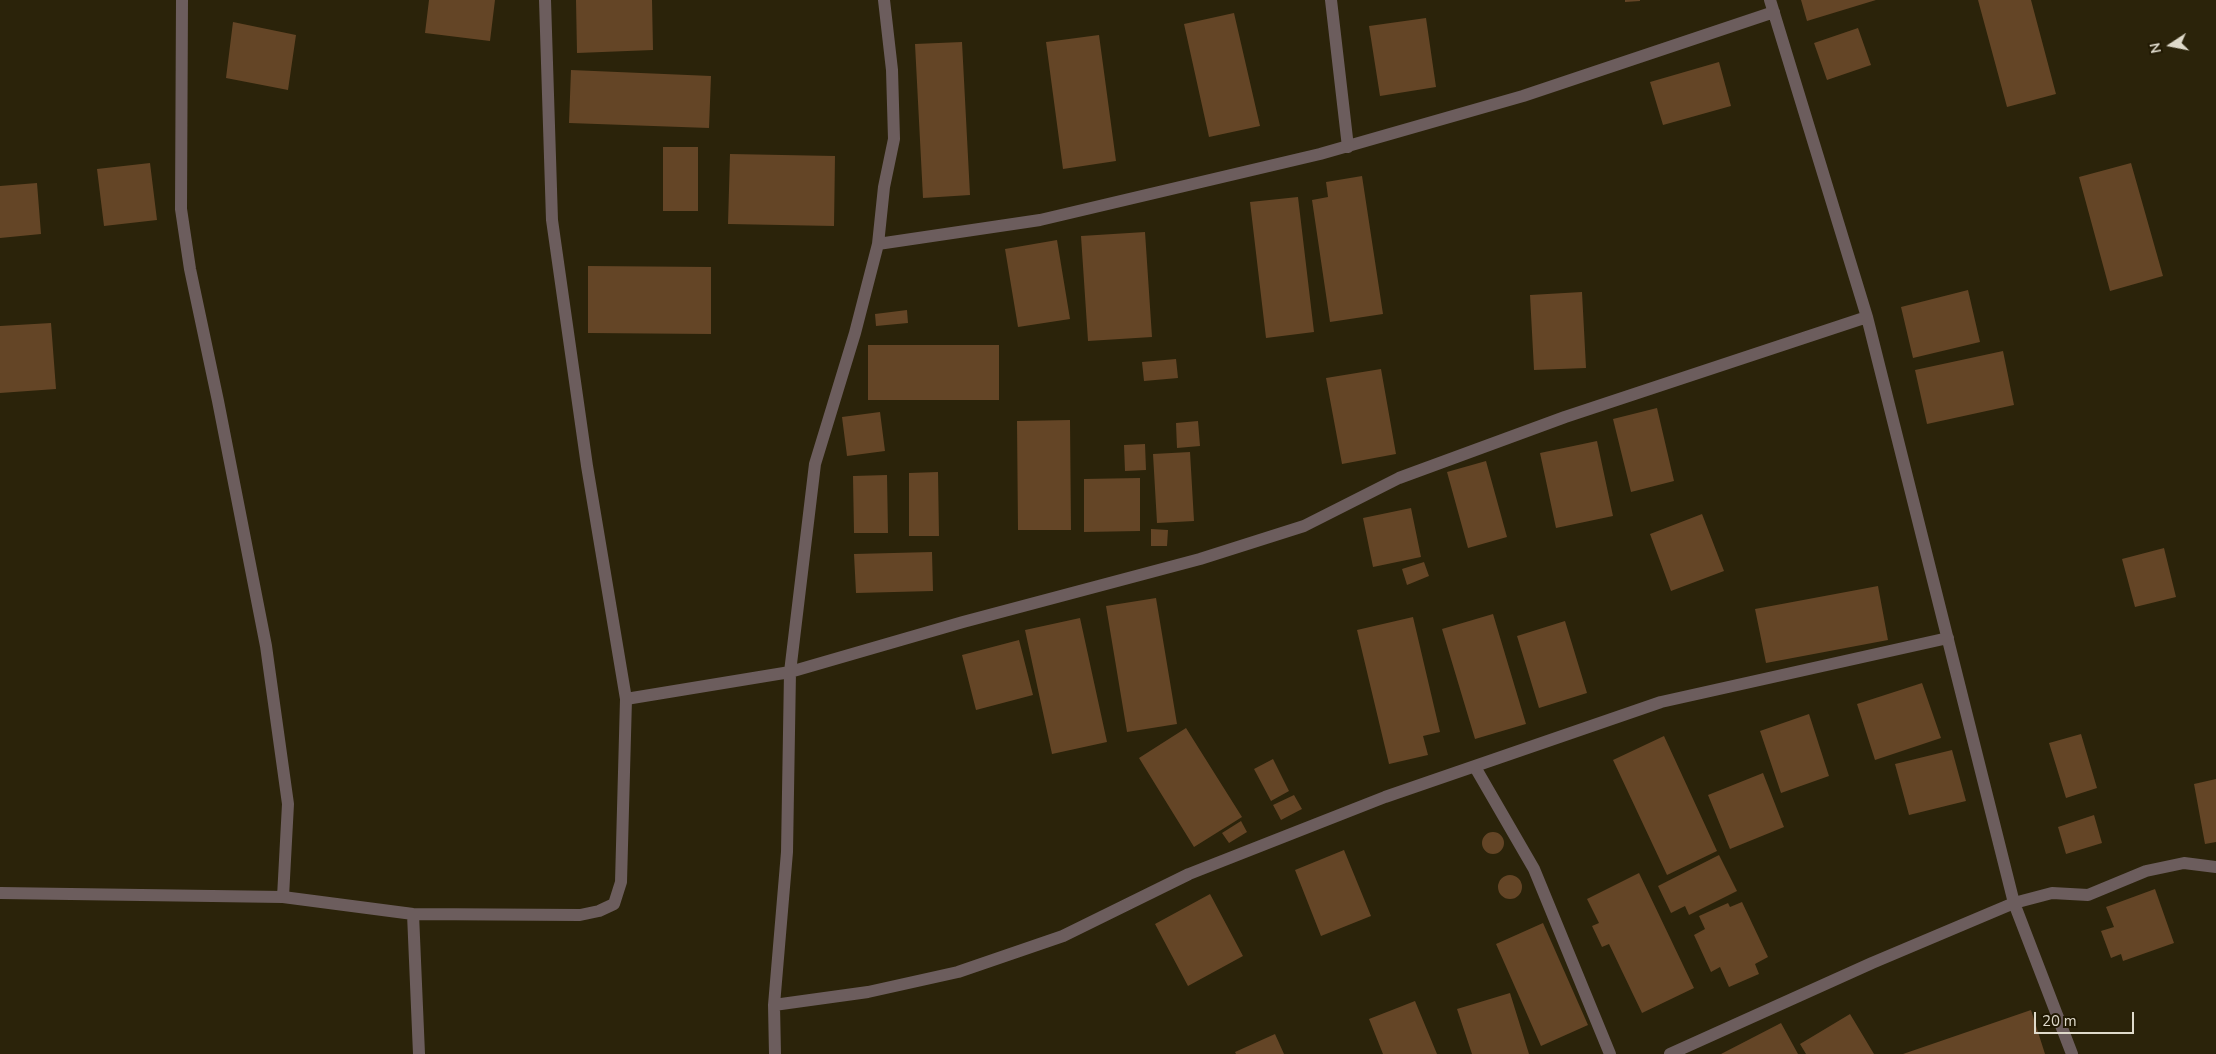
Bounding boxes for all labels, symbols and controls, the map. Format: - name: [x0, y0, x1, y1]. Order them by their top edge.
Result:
- north arrow: [2146, 20, 2196, 70]
- text: N: [2145, 41, 2166, 55]
- scale bar: [2036, 1002, 2136, 1034]
- text: 20 m: [2042, 1011, 2077, 1031]

